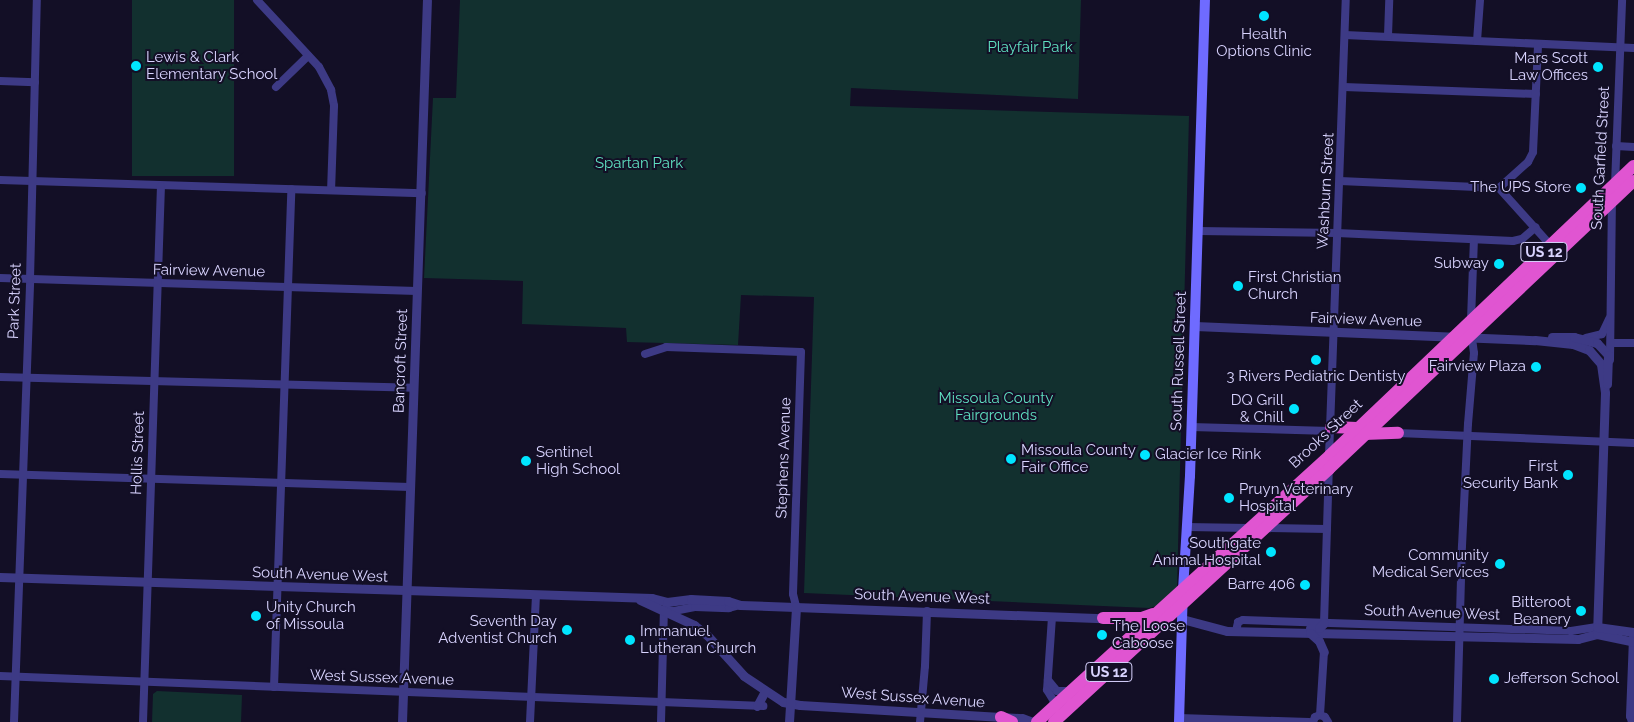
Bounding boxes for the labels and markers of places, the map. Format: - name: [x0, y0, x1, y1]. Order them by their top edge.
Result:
- marker: Health Options Clinic: [1257, 9, 1271, 23]
- place label: Health Options Clinic: [1216, 25, 1312, 60]
- place label: Lewis & Clark Elementary School: [146, 48, 278, 83]
- place label: Mars Scott Law Offices: [1509, 49, 1588, 84]
- marker: Lewis & Clark Elementary School: [130, 60, 142, 72]
- marker: Mars Scott Law Offices: [1592, 61, 1604, 73]
- place label: The UPS Store: [1470, 179, 1571, 197]
- marker: The UPS Store: [1575, 182, 1587, 194]
- place label: Subway: [1434, 255, 1489, 273]
- marker: Subway: [1493, 258, 1505, 270]
- place label: First Christian Church: [1248, 268, 1341, 303]
- marker: First Christian Church: [1232, 280, 1244, 292]
- marker: 3 Rivers Pediatric Dentisty: [1310, 354, 1322, 366]
- place label: Fairview Plaza: [1428, 358, 1526, 376]
- marker: Fairview Plaza: [1530, 361, 1542, 373]
- place label: 3 Rivers Pediatric Dentisty: [1227, 368, 1405, 386]
- place label: DQ Grill & Chill: [1231, 391, 1284, 426]
- marker: DQ Grill & Chill: [1288, 403, 1300, 415]
- place label: Missoula County Fair Office: [1021, 441, 1136, 476]
- place label: Sentinel High School: [536, 443, 620, 478]
- place label: Glacier Ice Rink: [1155, 446, 1261, 464]
- marker: Glacier Ice Rink: [1139, 449, 1151, 461]
- marker: Missoula County Fair Office: [1005, 453, 1017, 465]
- marker: Sentinel High School: [520, 455, 532, 467]
- place label: First Security Bank: [1463, 457, 1558, 492]
- marker: First Security Bank: [1562, 469, 1574, 481]
- place label: Pruyn Veterinary Hospital: [1239, 480, 1354, 515]
- marker: Pruyn Veterinary Hospital: [1223, 492, 1235, 504]
- place label: Southgate Animal Hospital: [1152, 534, 1261, 569]
- marker: Southgate Animal Hospital: [1265, 546, 1277, 558]
- place label: Community Medical Services: [1372, 546, 1489, 581]
- marker: Community Medical Services: [1493, 557, 1507, 571]
- place label: Barre 406: [1228, 576, 1295, 594]
- marker: Barre 406: [1299, 579, 1311, 591]
- place label: Bitteroot Beanery: [1511, 593, 1571, 628]
- place label: Unity Church of Missoula: [266, 598, 356, 633]
- marker: Bitteroot Beanery: [1575, 605, 1587, 617]
- marker: Unity Church of Missoula: [250, 610, 262, 622]
- place label: Seventh Day Adventist Church: [438, 612, 557, 647]
- place label: The Loose Caboose: [1112, 617, 1185, 652]
- place label: Immanuel Lutheran Church: [640, 622, 756, 657]
- marker: Seventh Day Adventist Church: [561, 624, 573, 636]
- marker: The Loose Caboose: [1096, 629, 1108, 641]
- marker: Immanuel Lutheran Church: [624, 634, 636, 646]
- place label: Jefferson School: [1504, 670, 1619, 688]
- marker: Jefferson School: [1488, 673, 1500, 685]

